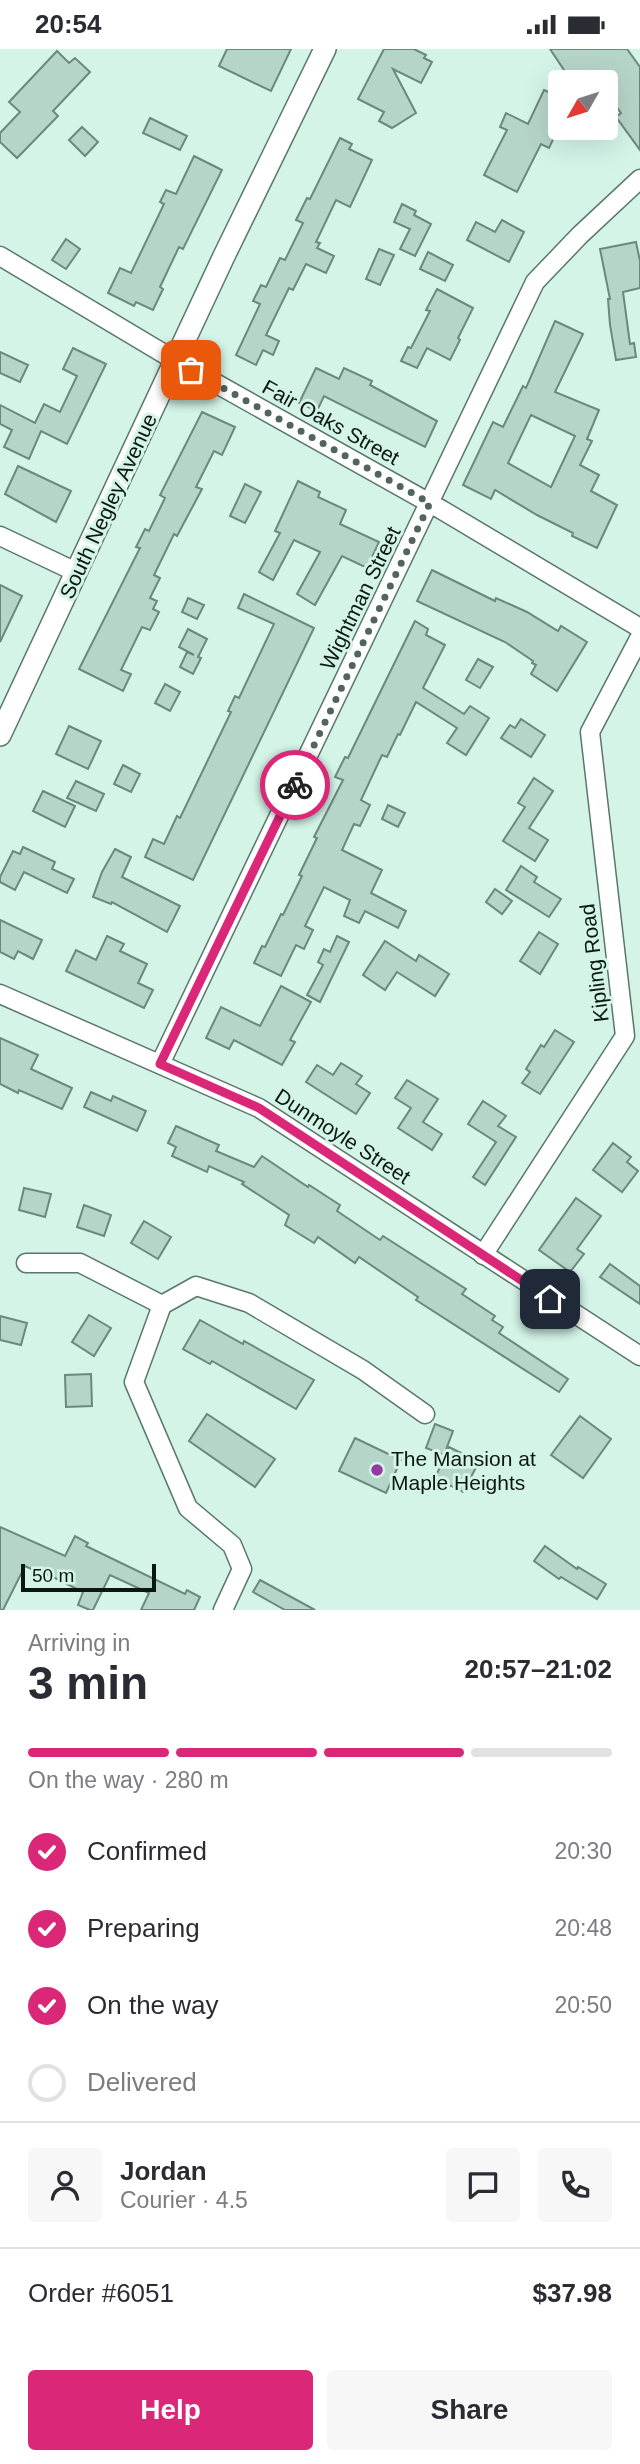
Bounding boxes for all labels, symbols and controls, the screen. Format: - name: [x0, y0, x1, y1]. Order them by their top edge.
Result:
- text: 20:54: [35, 9, 102, 39]
- north arrow: [548, 70, 618, 140]
- map controls: [548, 70, 618, 140]
- pin: [161, 340, 221, 400]
- icon: bag: [172, 351, 210, 389]
- street label: Fair Oaks Street: [259, 375, 404, 469]
- street label: South Negley Avenue: [55, 410, 161, 602]
- street label: Wightman Street: [315, 523, 405, 673]
- courier: [260, 750, 330, 820]
- icon: bike: [276, 766, 314, 804]
- street label: Kipling Road: [575, 902, 613, 1024]
- street label: Dunmoyle Street: [271, 1084, 415, 1188]
- pin: [520, 1269, 580, 1329]
- icon: home: [531, 1280, 569, 1318]
- place label: The Mansion at Maple Heights: [391, 1447, 536, 1494]
- marker: The Mansion at Maple Heights: [369, 1462, 385, 1478]
- scale bar: [21, 1561, 156, 1593]
- text: 50 m: [32, 1565, 74, 1586]
- text: Arriving in: [28, 1630, 130, 1656]
- text: 20:57–21:02: [465, 1654, 612, 1684]
- text: 3 min: [28, 1657, 148, 1709]
- text: On the way · 280 m: [28, 1767, 229, 1793]
- icon: check: [28, 1833, 66, 1871]
- text: Confirmed: [87, 1836, 207, 1866]
- text: 20:30: [554, 1838, 612, 1864]
- icon: check: [28, 1910, 66, 1948]
- text: Preparing: [87, 1913, 200, 1943]
- text: 20:48: [554, 1915, 612, 1941]
- icon: check: [28, 1987, 66, 2025]
- text: On the way: [87, 1990, 219, 2020]
- text: 20:50: [554, 1992, 612, 2018]
- text: Delivered: [87, 2067, 197, 2097]
- button: person: [28, 2148, 102, 2222]
- button: chat: [446, 2148, 520, 2222]
- button: phone: [538, 2148, 612, 2222]
- text: Jordan: [120, 2156, 207, 2186]
- text: Courier · 4.5: [120, 2187, 248, 2213]
- text: Order #6051: [28, 2278, 174, 2308]
- text: $37.98: [532, 2278, 612, 2308]
- button: Help: [28, 2370, 313, 2450]
- button: Share: [327, 2370, 612, 2450]

